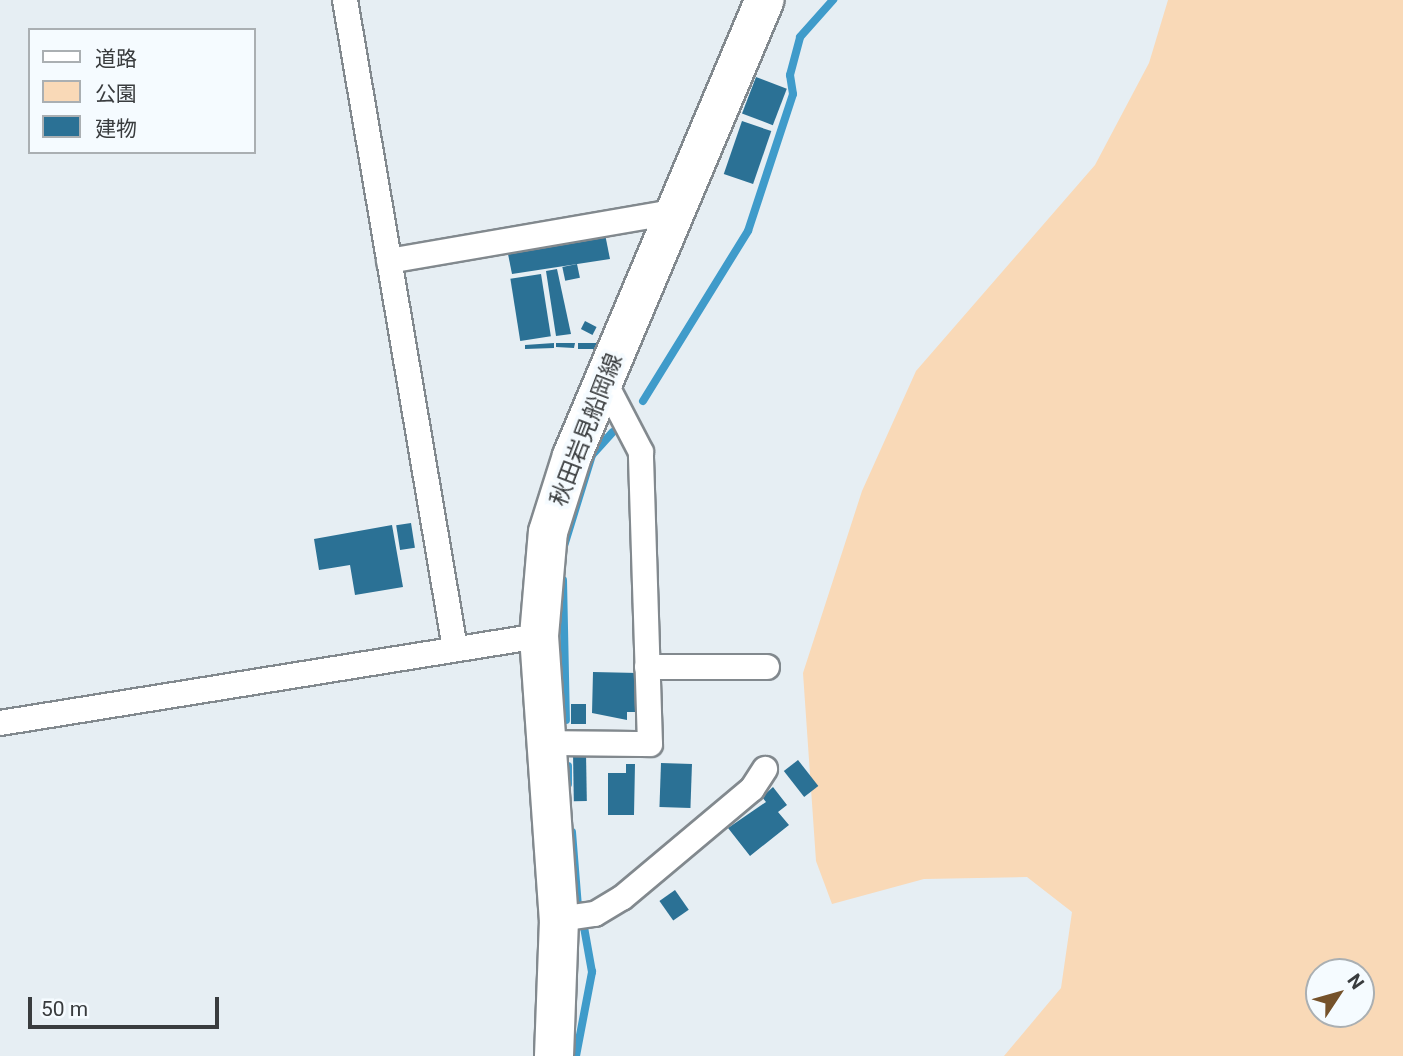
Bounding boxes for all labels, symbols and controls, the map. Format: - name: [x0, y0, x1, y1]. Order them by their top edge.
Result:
- legend: [28, 28, 256, 154]
- text: 道路: [95, 47, 137, 71]
- text: 公園: [95, 82, 137, 106]
- text: 建物: [95, 117, 137, 141]
- street label: 秋田岩見船岡線: [545, 350, 629, 510]
- north arrow: [1305, 958, 1375, 1028]
- text: N: [1343, 969, 1369, 994]
- scale bar: [32, 982, 222, 1026]
- text: 50 m: [41, 997, 88, 1021]

